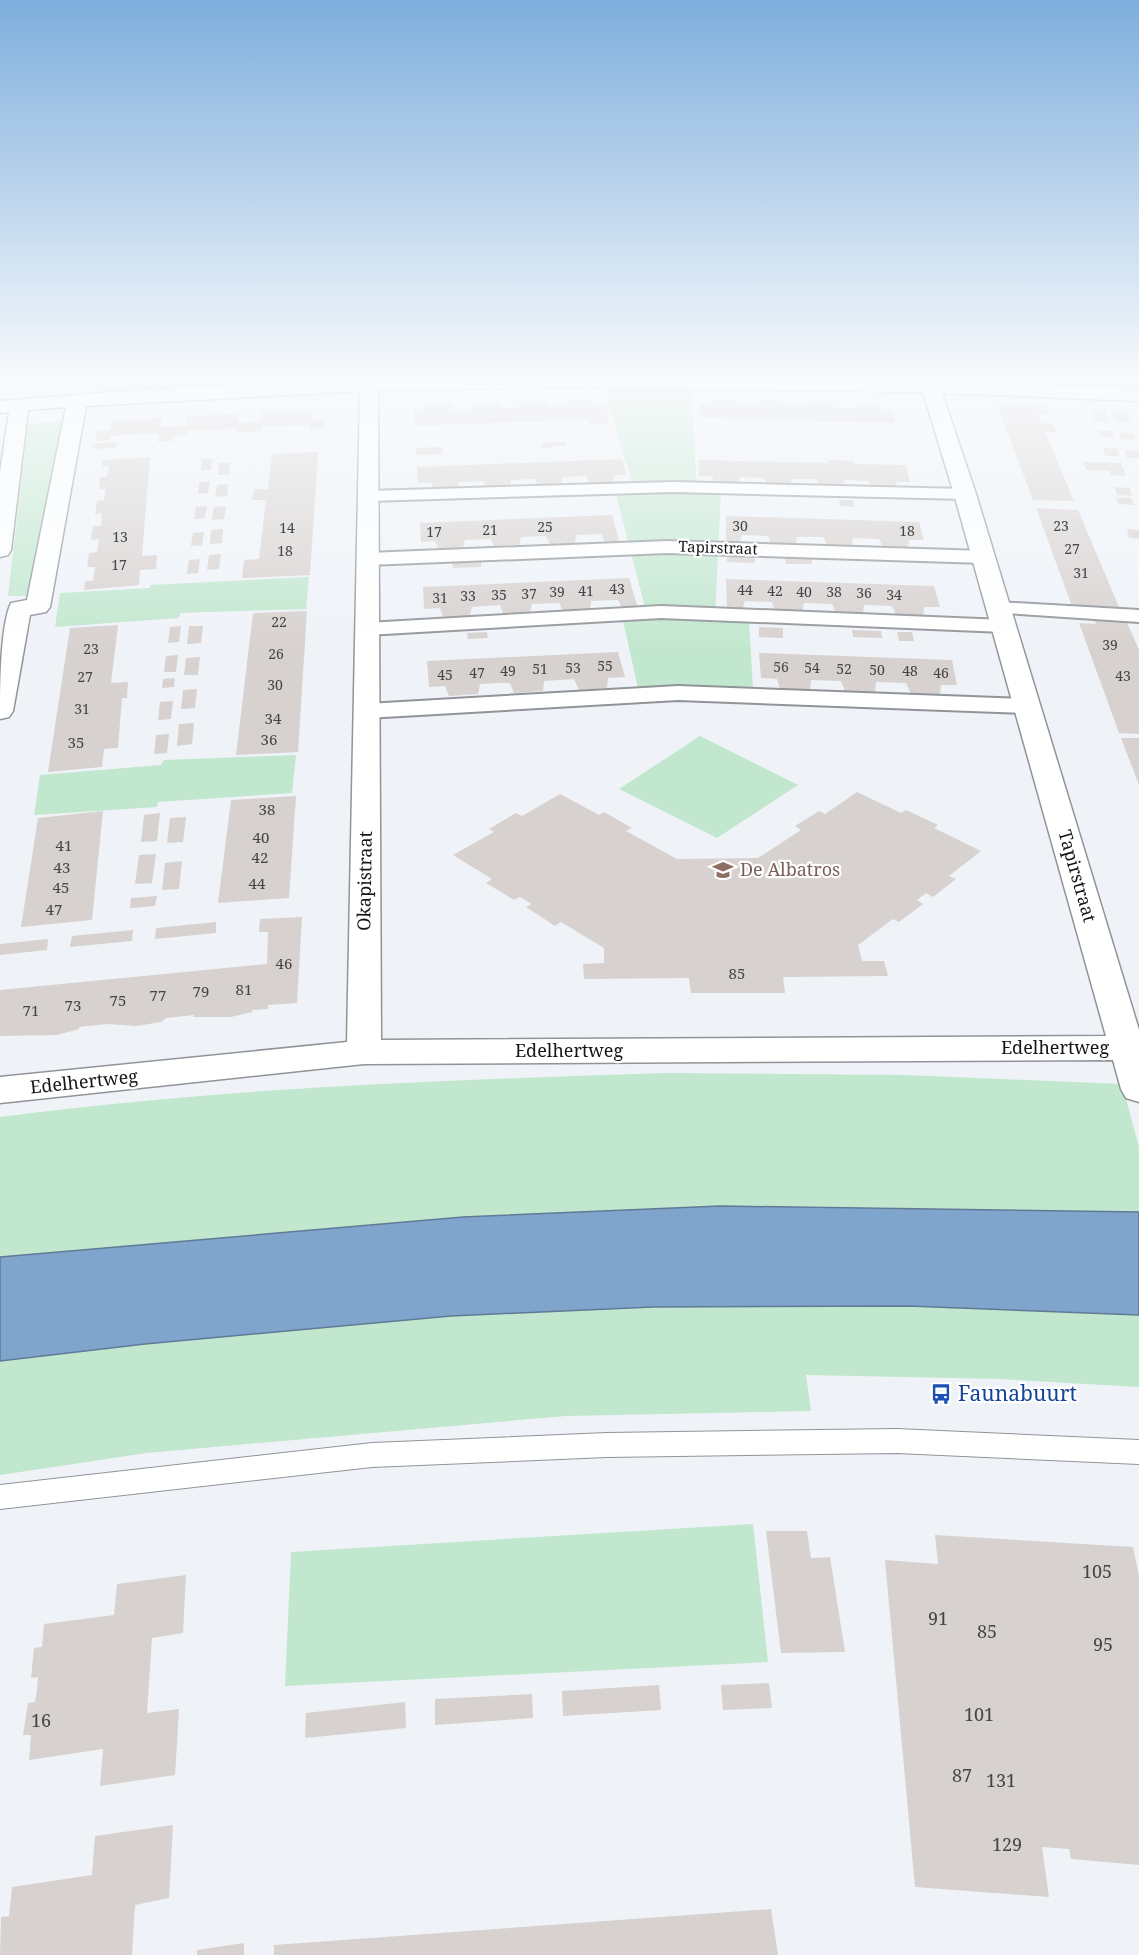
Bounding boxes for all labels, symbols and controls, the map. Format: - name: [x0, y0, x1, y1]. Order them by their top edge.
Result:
- house number: 30: [732, 516, 748, 535]
- house number: 23: [1053, 516, 1069, 535]
- house number: 25: [537, 517, 553, 536]
- house number: 14: [279, 518, 295, 537]
- house number: 21: [482, 520, 498, 539]
- house number: 18: [899, 521, 915, 540]
- house number: 17: [426, 522, 442, 541]
- house number: 13: [112, 527, 128, 546]
- street label: Tapirstraat: [678, 536, 758, 558]
- house number: 27: [1064, 539, 1080, 558]
- house number: 18: [277, 541, 293, 560]
- house number: 17: [111, 555, 127, 574]
- house number: 31: [1073, 563, 1089, 582]
- house number: 43: [609, 579, 625, 598]
- house number: 44: [737, 580, 753, 599]
- house number: 41: [578, 581, 594, 600]
- house number: 42: [767, 581, 783, 600]
- house number: 39: [549, 582, 565, 601]
- house number: 40: [796, 582, 812, 601]
- house number: 38: [826, 582, 842, 601]
- house number: 36: [856, 583, 872, 602]
- house number: 37: [521, 584, 537, 603]
- house number: 35: [491, 585, 507, 604]
- house number: 34: [886, 585, 902, 604]
- house number: 33: [460, 586, 476, 605]
- house number: 31: [432, 588, 448, 607]
- house number: 22: [271, 612, 287, 631]
- house number: 39: [1102, 635, 1118, 654]
- house number: 23: [83, 639, 99, 658]
- house number: 26: [268, 644, 284, 663]
- house number: 55: [597, 656, 613, 675]
- house number: 56: [773, 657, 789, 676]
- house number: 53: [565, 658, 581, 677]
- house number: 54: [804, 658, 820, 677]
- house number: 51: [532, 659, 548, 678]
- house number: 52: [836, 659, 852, 678]
- house number: 50: [869, 660, 885, 679]
- house number: 49: [500, 661, 516, 680]
- house number: 48: [902, 661, 918, 680]
- house number: 47: [469, 663, 485, 682]
- house number: 46: [933, 663, 949, 682]
- house number: 45: [437, 665, 453, 684]
- house number: 43: [1115, 666, 1131, 685]
- house number: 27: [77, 667, 93, 686]
- house number: 30: [267, 675, 283, 694]
- house number: 31: [74, 699, 90, 718]
- house number: 34: [265, 708, 282, 728]
- house number: 36: [261, 729, 277, 749]
- house number: 35: [68, 732, 84, 752]
- house number: 38: [259, 799, 275, 819]
- house number: 40: [253, 827, 269, 847]
- street label: Tapirstraat: [1053, 827, 1103, 925]
- street label: Okapistraat: [351, 831, 377, 931]
- house number: 41: [56, 835, 72, 855]
- house number: 42: [252, 847, 268, 867]
- house number: 43: [54, 857, 70, 877]
- place label: De Albatros: [740, 857, 840, 881]
- school or university icon: De Albatros: [711, 858, 735, 882]
- house number: 44: [249, 873, 266, 893]
- house number: 45: [53, 877, 69, 897]
- house number: 47: [46, 899, 62, 919]
- house number: 46: [276, 953, 292, 973]
- house number: 85: [729, 963, 745, 983]
- house number: 81: [236, 979, 252, 999]
- house number: 79: [193, 981, 209, 1001]
- house number: 77: [150, 985, 166, 1005]
- house number: 75: [110, 990, 126, 1010]
- house number: 73: [65, 995, 81, 1015]
- house number: 71: [23, 1000, 39, 1020]
- street label: Edelhertweg: [1001, 1035, 1109, 1059]
- street label: Edelhertweg: [515, 1038, 623, 1062]
- street label: Edelhertweg: [29, 1063, 139, 1099]
- place label: Faunabuurt: [958, 1379, 1077, 1407]
- bus stop icon: Faunabuurt: [929, 1382, 953, 1406]
- house number: 105: [1082, 1559, 1112, 1583]
- house number: 91: [928, 1606, 948, 1630]
- house number: 85: [977, 1619, 997, 1643]
- house number: 95: [1093, 1632, 1113, 1656]
- house number: 101: [964, 1702, 994, 1726]
- house number: 16: [31, 1708, 51, 1732]
- house number: 87: [952, 1763, 972, 1787]
- house number: 131: [986, 1768, 1016, 1792]
- house number: 129: [992, 1832, 1022, 1856]

